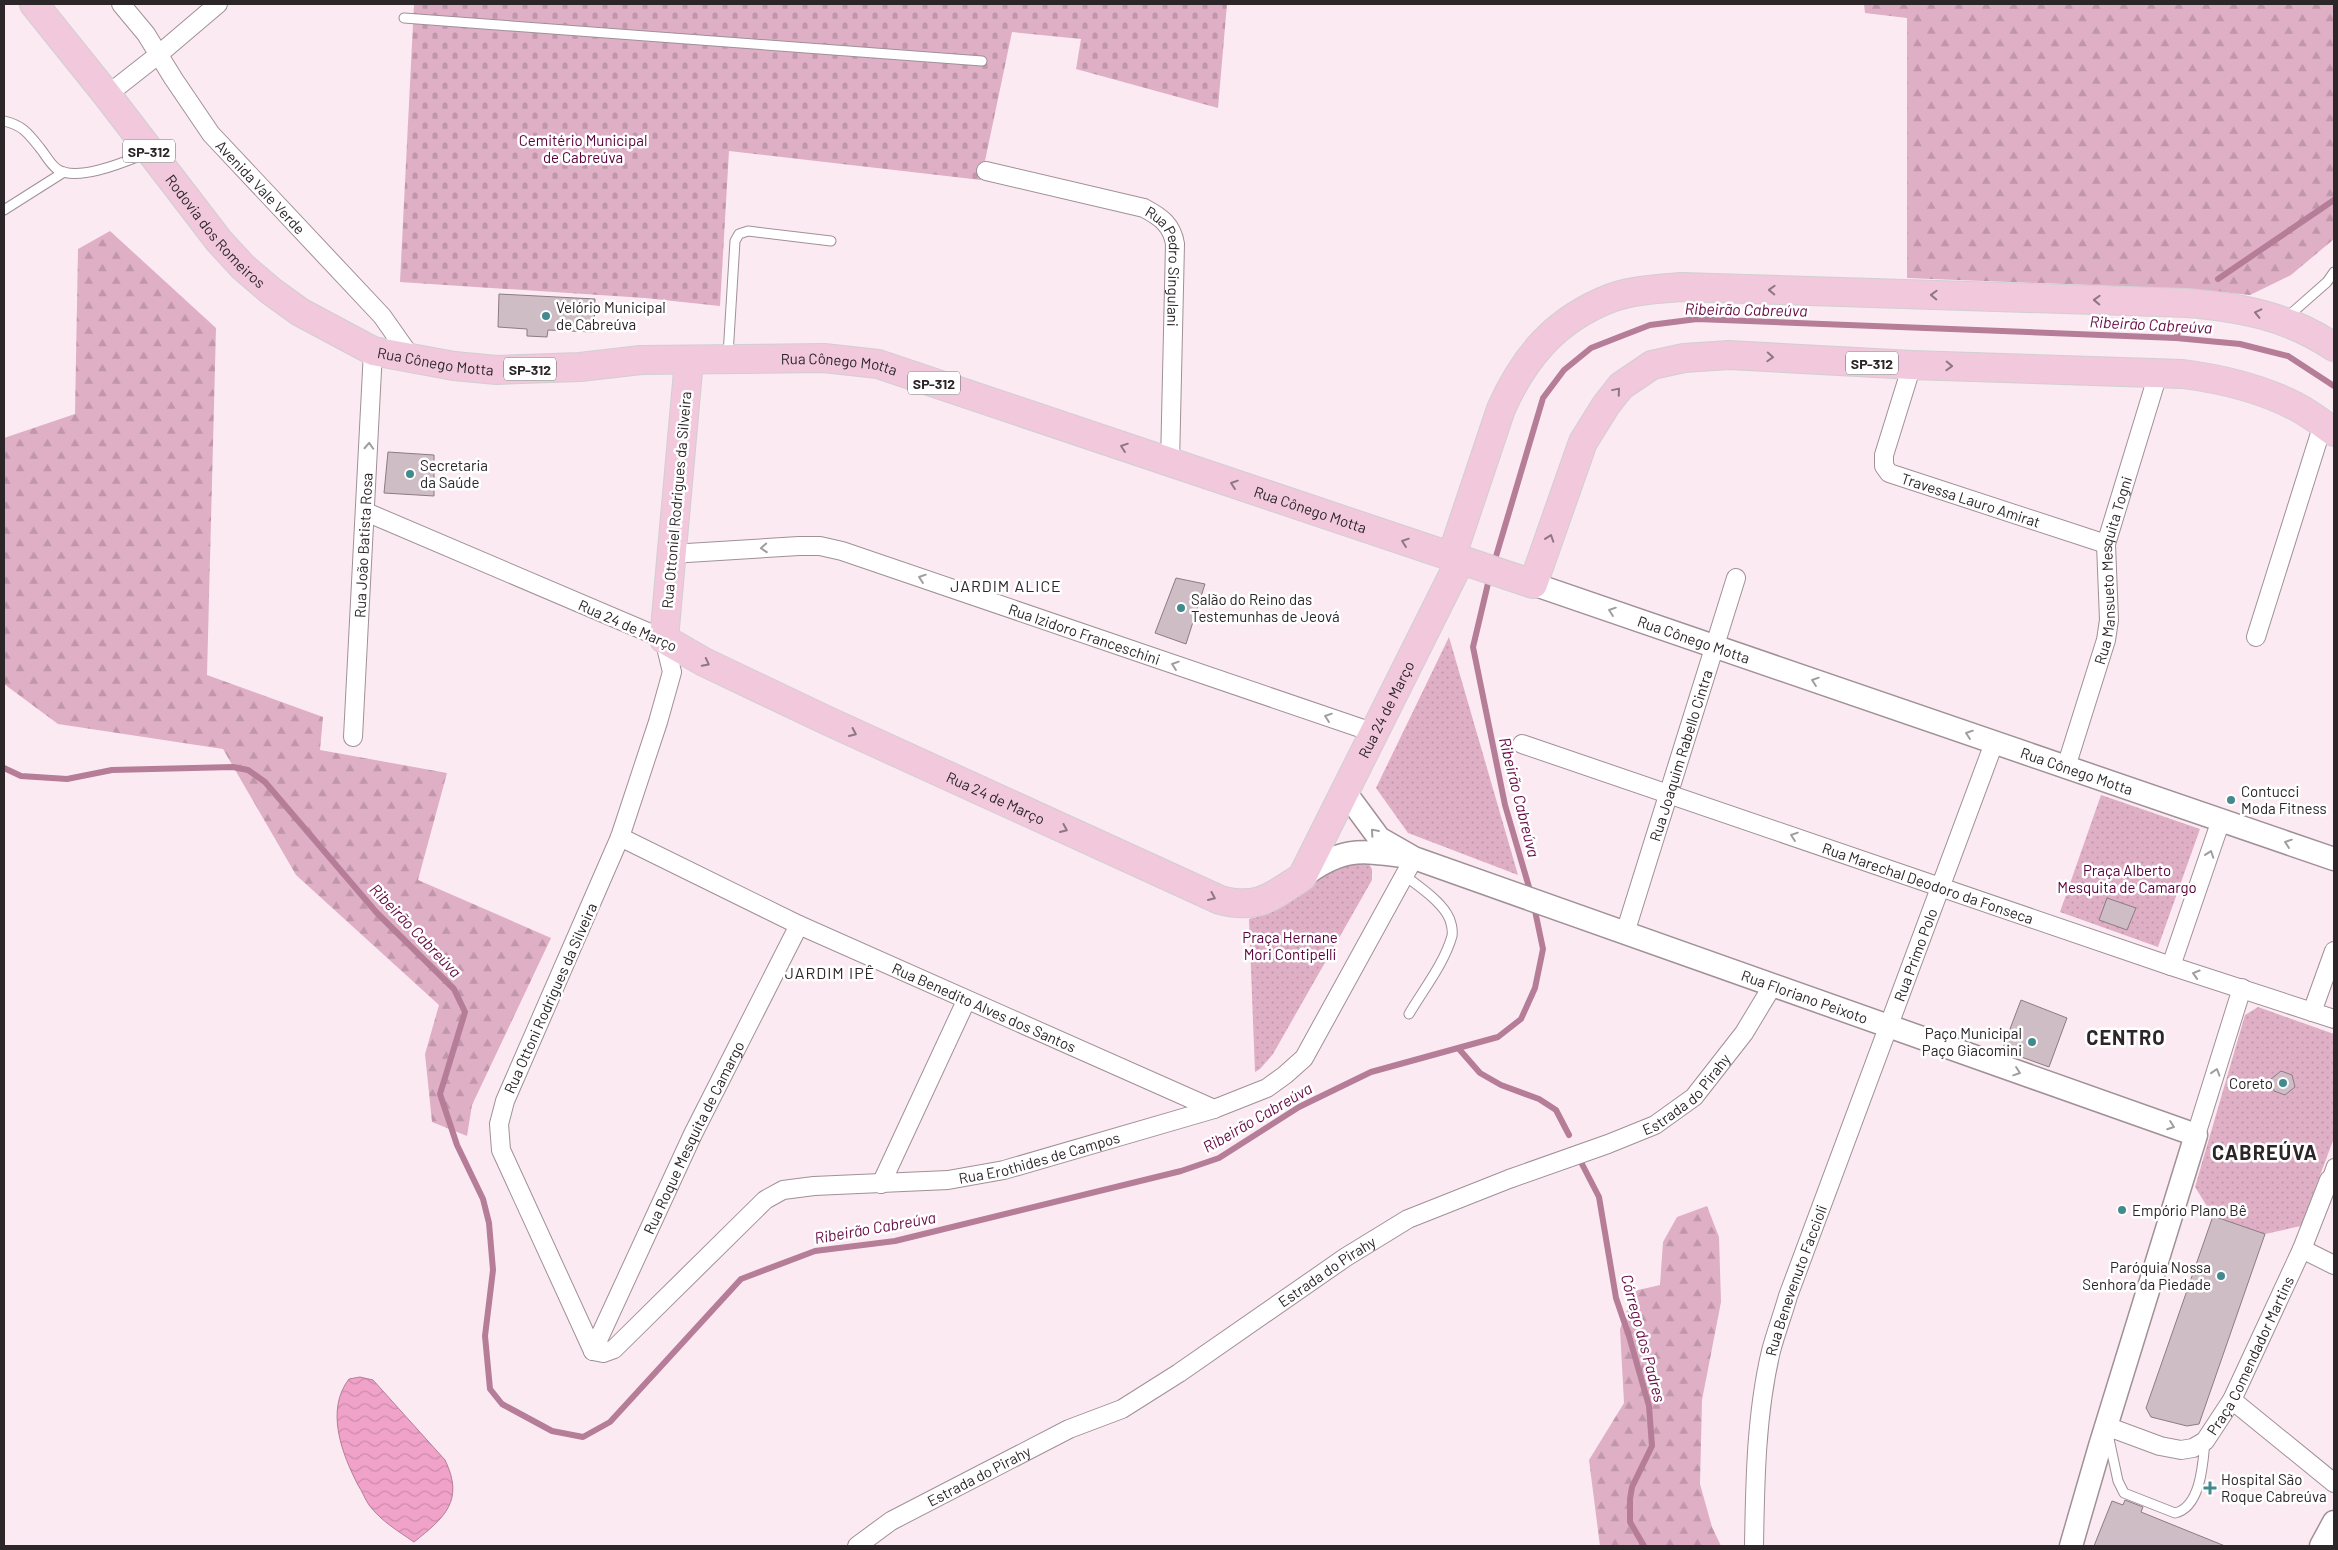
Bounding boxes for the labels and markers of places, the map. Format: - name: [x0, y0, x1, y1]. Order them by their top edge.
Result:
- place label: Velório Municipal de Cabreúva: [556, 298, 666, 333]
- marker: Velório Municipal de Cabreúva: [540, 310, 552, 322]
- place label: Secretaria da Saúde: [420, 456, 488, 491]
- marker: Secretaria da Saúde: [404, 468, 416, 480]
- place label: Salão do Reino das Testemunhas de Jeová: [1191, 590, 1340, 625]
- marker: Salão do Reino das Testemunhas de Jeová: [1175, 602, 1187, 614]
- place label: Contucci Moda Fitness: [2241, 782, 2327, 817]
- marker: Contucci Moda Fitness: [2225, 794, 2237, 806]
- place label: Paço Municipal Paço Giacomini: [1922, 1024, 2022, 1059]
- marker: Paço Municipal Paço Giacomini: [2026, 1036, 2038, 1048]
- place label: Coreto: [2229, 1074, 2273, 1092]
- marker: Coreto: [2277, 1077, 2289, 1089]
- place label: Empório Plano Bê: [2132, 1201, 2247, 1219]
- marker: Empório Plano Bê: [2116, 1204, 2128, 1216]
- place label: Paróquia Nossa Senhora da Piedade: [2082, 1258, 2211, 1293]
- marker: Paróquia Nossa Senhora da Piedade: [2215, 1270, 2227, 1282]
- place label: Hospital São Roque Cabreúva: [2221, 1470, 2327, 1505]
- marker: Hospital São Roque Cabreúva: [2203, 1481, 2217, 1495]

